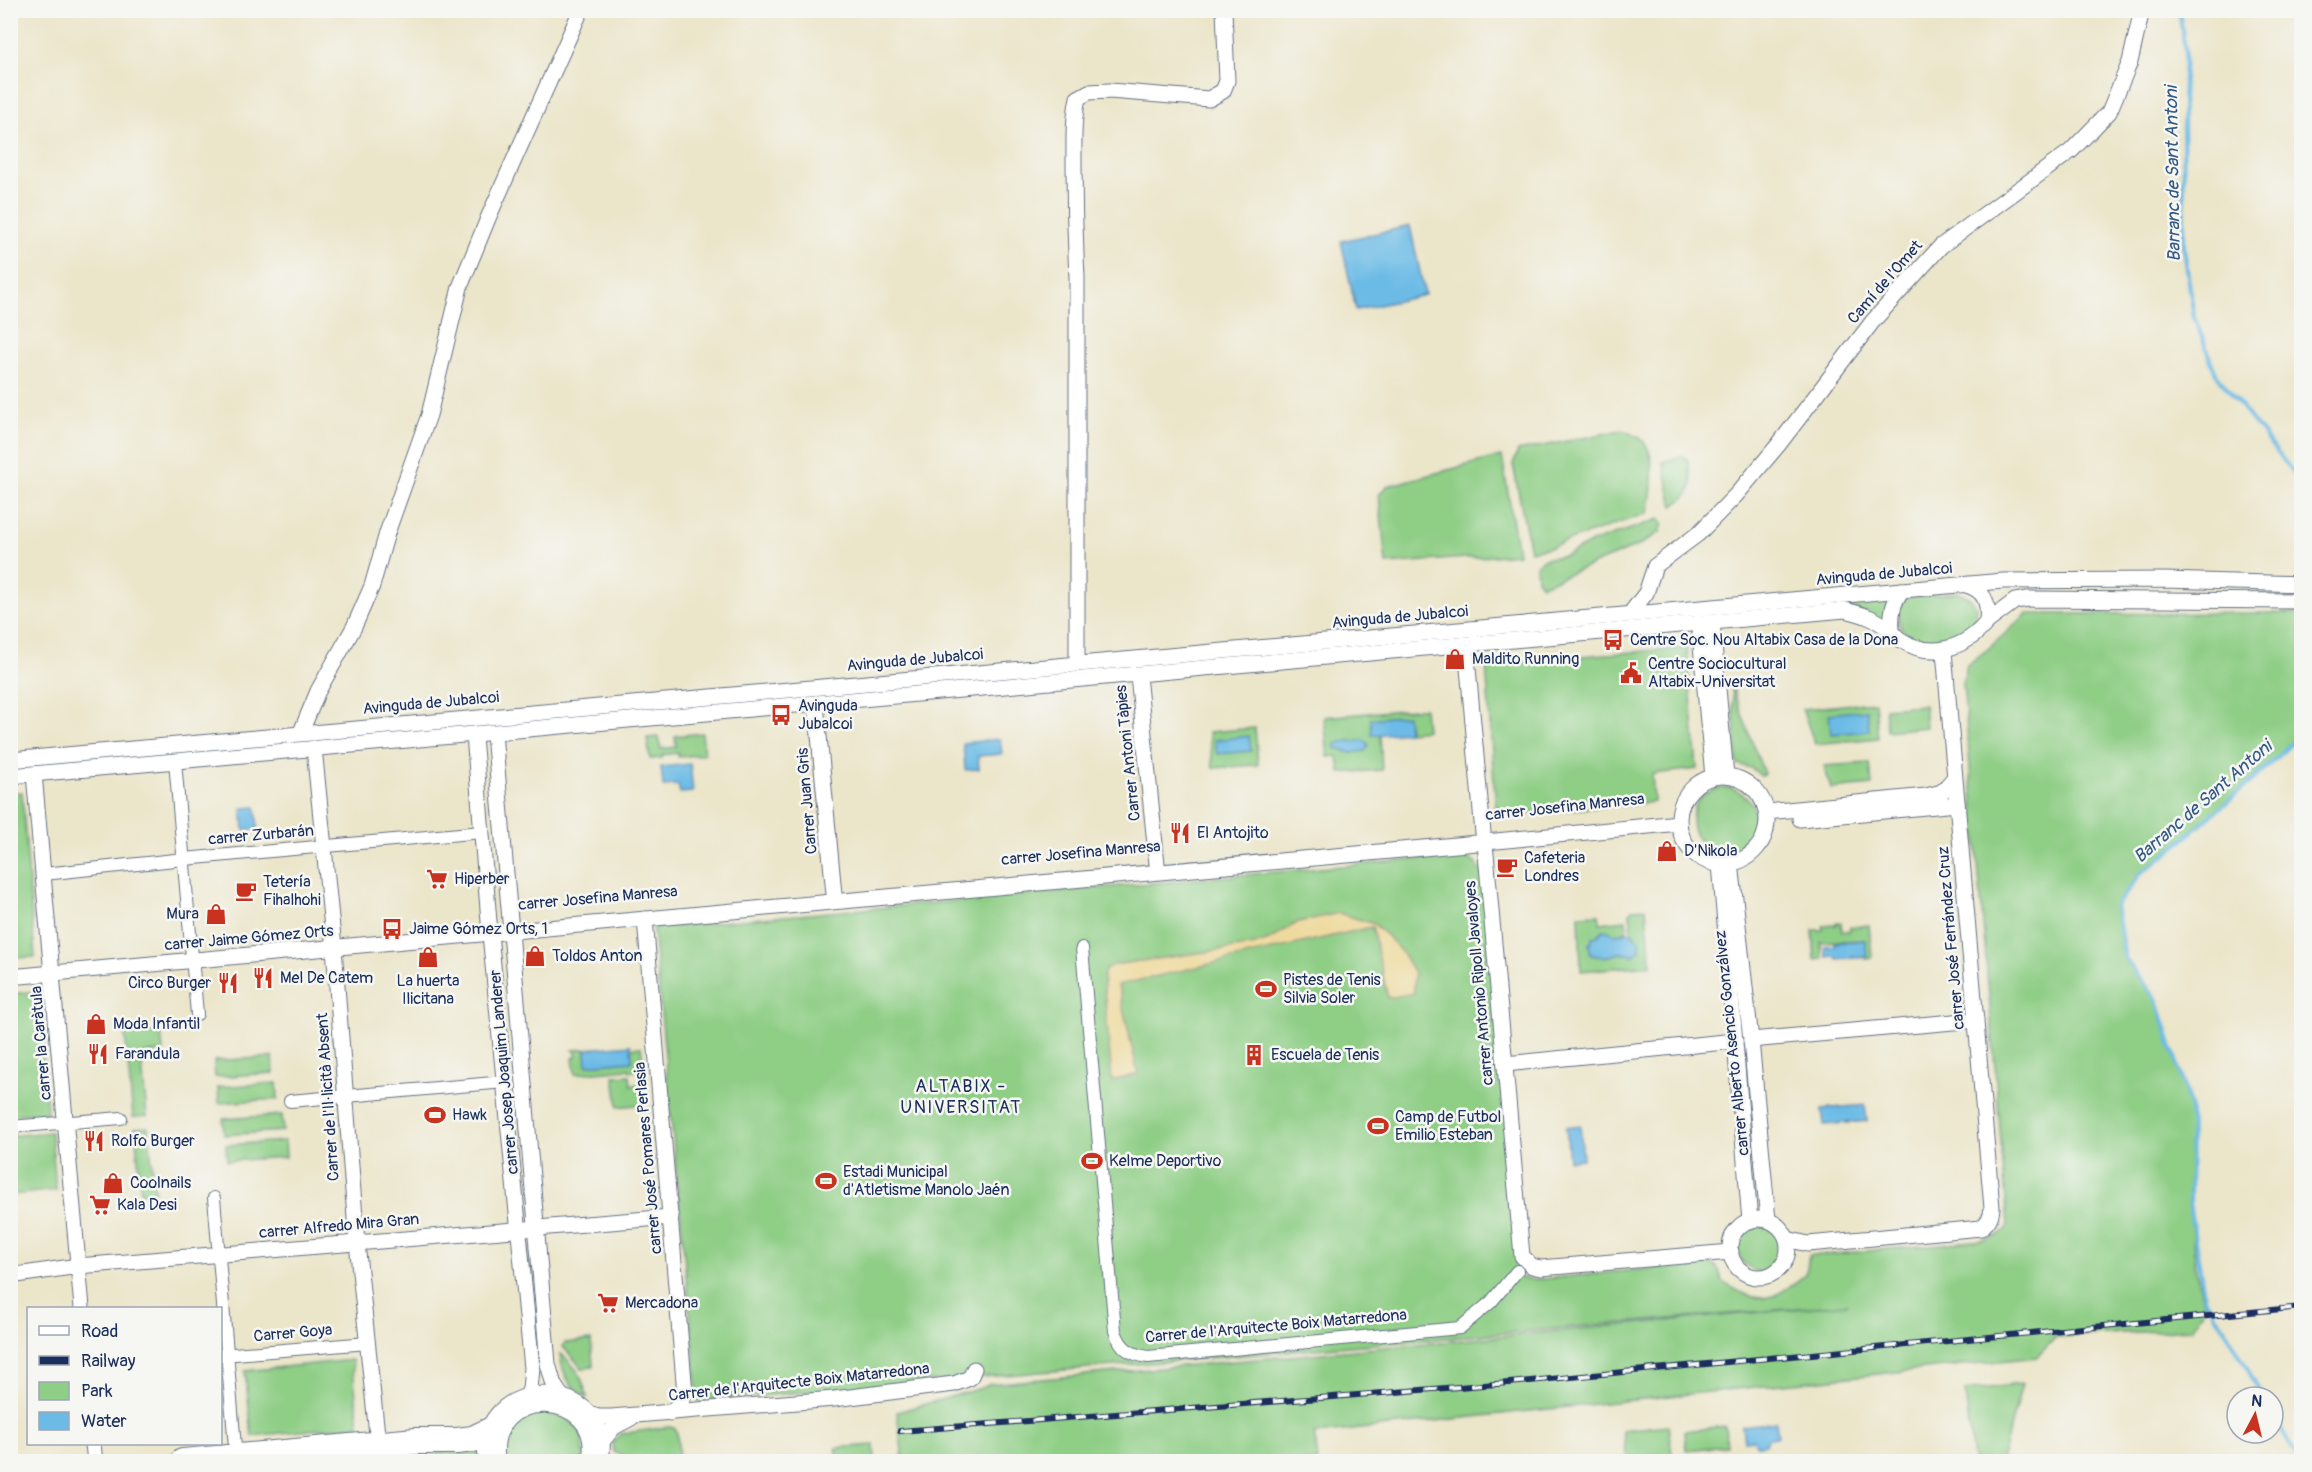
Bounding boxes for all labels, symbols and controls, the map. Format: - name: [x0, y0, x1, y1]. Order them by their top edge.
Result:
- water label: Barranc de Sant Antoni: [2160, 83, 2186, 262]
- street label: Camí de l'Omet: [1843, 236, 1927, 328]
- street label: Avinguda de Jubalcoi: [1815, 558, 1953, 590]
- street label: Avinguda de Jubalcoi: [1331, 601, 1469, 633]
- bus stop icon: Centre Soc. Nou Altabix Casa de la Dona: [1601, 628, 1625, 652]
- place label: Centre Soc. Nou Altabix Casa de la Dona: [1630, 630, 1898, 650]
- street label: Avinguda de Jubalcoi: [846, 644, 984, 676]
- shop icon: Maldito Running: [1443, 647, 1467, 671]
- place label: Maldito Running: [1472, 649, 1579, 669]
- place label: Centre Sociocultural Altabix-Universitat: [1648, 654, 1786, 692]
- public building icon: Centre Sociocultural Altabix-Universitat: [1619, 661, 1643, 685]
- street label: Carrer Antoni Tàpies: [1111, 684, 1145, 822]
- street label: Avinguda de Jubalcoi: [362, 687, 500, 719]
- place label: Avinguda Jubalcoi: [798, 696, 858, 734]
- bus stop icon: Avinguda Jubalcoi: [769, 703, 793, 727]
- water label: Barranc de Sant Antoni: [2129, 734, 2279, 868]
- street label: Carrer Juan Gris: [792, 747, 822, 855]
- street label: carrer Josefina Manresa: [1485, 789, 1645, 825]
- street label: carrer Zurbarán: [207, 820, 315, 850]
- restaurant icon: El Antojito: [1168, 821, 1192, 845]
- place label: El Antojito: [1197, 823, 1269, 843]
- street label: carrer Josefina Manresa: [1001, 836, 1161, 870]
- shop icon: D'Nikola: [1655, 839, 1679, 863]
- place label: D'Nikola: [1684, 841, 1737, 861]
- street label: carrer José Ferrández Cruz: [1933, 846, 1969, 1030]
- place label: Cafeteria Londres: [1524, 848, 1585, 886]
- cafe icon: Cafeteria Londres: [1495, 855, 1519, 879]
- supermarket icon: Hiperber: [425, 867, 449, 891]
- place label: Hiperber: [454, 869, 510, 889]
- place label: Tetería Fihalhohi: [263, 872, 321, 910]
- cafe icon: Tetería Fihalhohi: [234, 879, 258, 903]
- street label: carrer Antonio Ripoll Javaloyes: [1460, 880, 1498, 1086]
- street label: carrer Josefina Manresa: [518, 881, 678, 915]
- shop icon: Mura: [204, 902, 228, 926]
- place label: Mura: [166, 904, 199, 924]
- bus stop icon: Jaime Gómez Orts, 1: [380, 917, 404, 941]
- place label: Jaime Gómez Orts, 1: [409, 919, 548, 939]
- street label: carrer Jaime Gómez Orts: [164, 921, 334, 955]
- street label: carrer Alberto Asencio Gonzálvez: [1710, 929, 1754, 1157]
- shop icon: Toldos Anton: [523, 944, 547, 968]
- shop icon: La huerta Ilicitana: [416, 945, 440, 969]
- place label: Toldos Anton: [552, 946, 643, 966]
- restaurant icon: Mel De Catem: [251, 966, 275, 990]
- place label: Mel De Catem: [280, 968, 373, 988]
- street label: carrer Josep Joaquim Landerer: [485, 969, 523, 1175]
- place label: Pistes de Tenis Silvia Soler: [1283, 970, 1381, 1008]
- restaurant icon: Circo Burger: [216, 971, 240, 995]
- place label: La huerta Ilicitana: [397, 971, 459, 1009]
- place label: Circo Burger: [128, 973, 211, 993]
- sports icon: Pistes de Tenis Silvia Soler: [1254, 977, 1278, 1001]
- street label: carrer la Caràtula: [26, 985, 56, 1101]
- shop icon: Moda Infantil: [84, 1012, 108, 1036]
- street label: Carrer de l'Il·licità Absent: [312, 1012, 344, 1182]
- place label: Moda Infantil: [113, 1014, 200, 1034]
- restaurant icon: Farandula: [86, 1042, 110, 1066]
- building icon: Escuela de Tenis: [1242, 1043, 1266, 1067]
- place label: Farandula: [115, 1044, 180, 1064]
- place label: Escuela de Tenis: [1271, 1045, 1379, 1065]
- street label: carrer José Pomares Perlasia: [630, 1061, 666, 1255]
- district label: ALTABIX - UNIVERSITAT: [900, 1075, 1022, 1119]
- sports icon: Hawk: [423, 1103, 447, 1127]
- place label: Hawk: [452, 1105, 487, 1125]
- place label: Camp de Futbol Emilio Esteban: [1395, 1107, 1501, 1145]
- sports icon: Camp de Futbol Emilio Esteban: [1366, 1114, 1390, 1138]
- restaurant icon: Rolfo Burger: [82, 1129, 106, 1153]
- place label: Rolfo Burger: [111, 1131, 195, 1151]
- sports icon: Kelme Deportivo: [1080, 1149, 1104, 1173]
- place label: Kelme Deportivo: [1109, 1151, 1222, 1171]
- place label: Estadi Municipal d'Atletisme Manolo Jaén: [843, 1162, 1010, 1200]
- sports icon: Estadi Municipal d'Atletisme Manolo Jaén: [814, 1169, 838, 1193]
- shop icon: Coolnails: [101, 1171, 125, 1195]
- place label: Coolnails: [130, 1173, 191, 1193]
- supermarket icon: Kala Desi: [88, 1193, 112, 1217]
- place label: Kala Desi: [117, 1195, 177, 1215]
- street label: carrer Alfredo Mira Gran: [258, 1209, 420, 1243]
- supermarket icon: Mercadona: [596, 1291, 620, 1315]
- place label: Mercadona: [625, 1293, 698, 1313]
- street label: Carrer de l'Arquitecte Boix Matarredona: [1144, 1305, 1408, 1347]
- legend: [27, 1307, 222, 1445]
- text: Road: [81, 1320, 118, 1343]
- street label: Carrer Goya: [253, 1320, 333, 1346]
- text: Railway: [81, 1350, 136, 1373]
- street label: Carrer de l'Arquitecte Boix Matarredona: [667, 1358, 931, 1406]
- text: Park: [81, 1380, 113, 1403]
- north arrow: [2225, 1385, 2285, 1445]
- text: N: [2250, 1391, 2263, 1412]
- text: Water: [81, 1410, 127, 1433]

